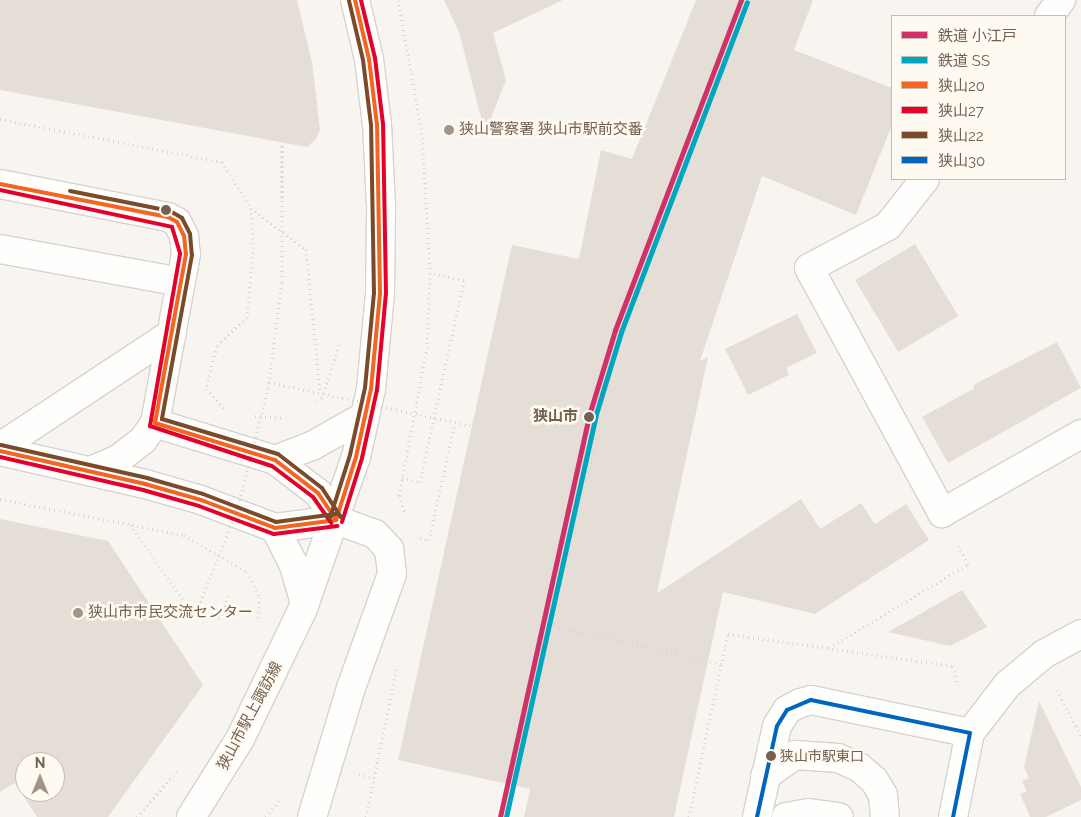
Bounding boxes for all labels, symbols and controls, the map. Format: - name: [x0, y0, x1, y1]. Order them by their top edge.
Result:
- legend: [891, 15, 1066, 180]
- text: 鉄道 小江戸: [938, 27, 1017, 45]
- text: 鉄道 SS: [938, 52, 990, 70]
- text: 狭山20: [938, 77, 985, 95]
- text: 狭山27: [938, 102, 984, 120]
- place label: 狭山警察署 狭山市駅前交番: [459, 121, 643, 139]
- marker: 狭山警察署 狭山市駅前交番: [443, 124, 455, 136]
- text: 狭山22: [938, 127, 984, 145]
- text: 狭山30: [938, 152, 985, 170]
- unlabelled marker: [161, 205, 171, 215]
- place label: 狭山市: [533, 408, 578, 426]
- marker: 狭山市: [582, 410, 596, 424]
- place label: 狭山市市民交流センター: [88, 604, 253, 622]
- marker: 狭山市市民交流センター: [72, 607, 84, 619]
- street label: 狭山市駅上諏訪線: [214, 659, 286, 773]
- place label: 狭山市駅東口: [780, 748, 864, 764]
- marker: 狭山市駅東口: [766, 751, 776, 761]
- north arrow: [15, 752, 65, 802]
- text: N: [35, 755, 45, 771]

